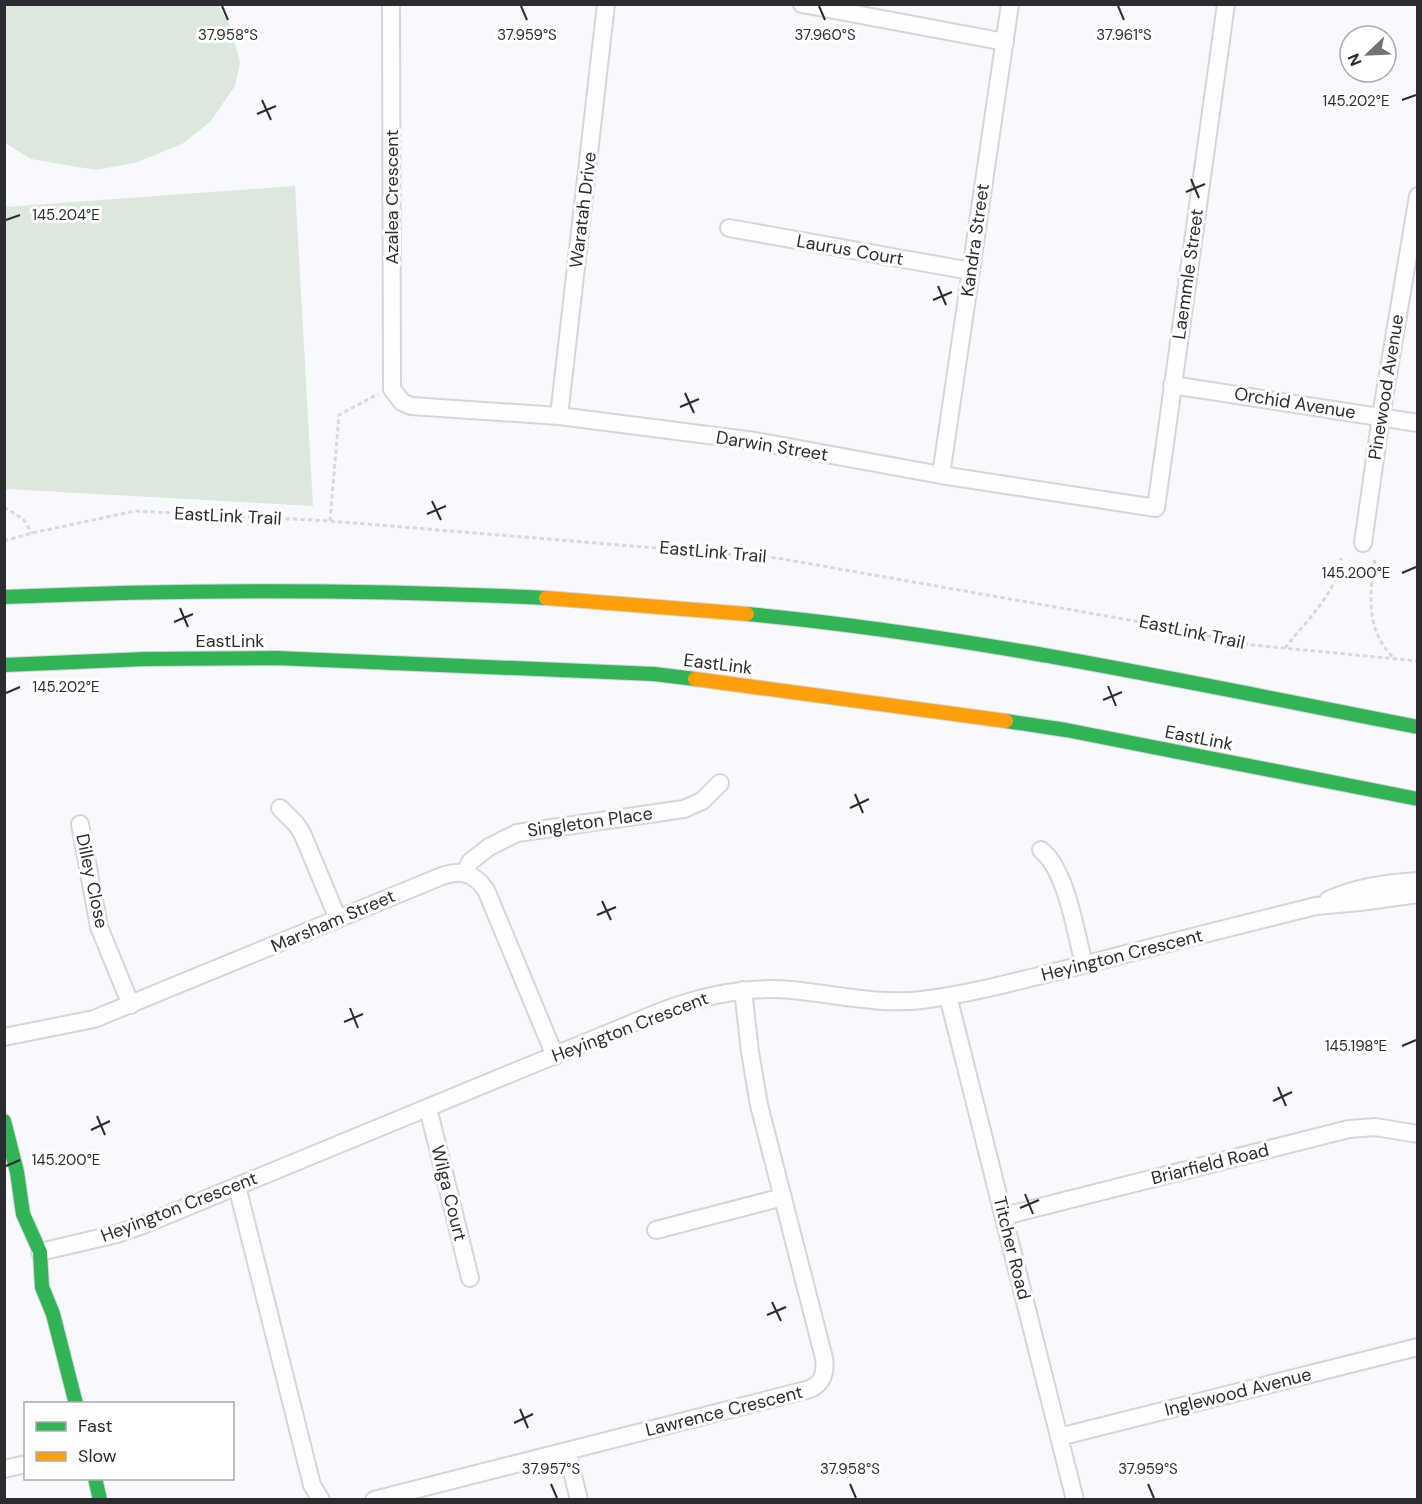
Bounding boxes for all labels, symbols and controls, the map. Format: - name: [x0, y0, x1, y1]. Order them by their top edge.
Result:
- north arrow: [1338, 24, 1398, 84]
- text: 37.958°S: [198, 25, 258, 45]
- text: 37.959°S: [497, 25, 557, 45]
- text: 37.960°S: [794, 25, 856, 45]
- text: 37.961°S: [1096, 25, 1152, 45]
- text: N: [1343, 50, 1367, 69]
- text: 145.202°E: [1323, 91, 1389, 111]
- street label: Azalea Crescent: [380, 129, 404, 265]
- street label: Waratah Drive: [564, 150, 602, 270]
- street label: Kandra Street: [955, 182, 995, 298]
- text: 145.204°E: [32, 205, 100, 225]
- street label: Laemmle Street: [1167, 207, 1209, 341]
- street label: Laurus Court: [795, 229, 905, 271]
- street label: Pinewood Avenue: [1363, 313, 1409, 461]
- street label: Orchid Avenue: [1233, 382, 1357, 424]
- street label: Darwin Street: [714, 425, 830, 467]
- street label: EastLink Trail: [174, 501, 282, 531]
- street label: EastLink Trail: [658, 535, 768, 569]
- text: 145.200°E: [1322, 563, 1390, 583]
- street label: EastLink Trail: [1137, 609, 1247, 655]
- street label: EastLink: [196, 629, 264, 653]
- street label: EastLink: [682, 648, 754, 680]
- text: 145.202°E: [33, 677, 99, 697]
- street label: EastLink: [1163, 720, 1235, 756]
- street label: Singleton Place: [526, 801, 654, 843]
- street label: Dilley Close: [70, 831, 114, 931]
- street label: Marsham Street: [267, 884, 399, 958]
- street label: Heyington Crescent: [1039, 923, 1205, 987]
- street label: Heyington Crescent: [548, 986, 712, 1068]
- text: 145.198°E: [1325, 1036, 1387, 1056]
- street label: Briarfield Road: [1149, 1138, 1271, 1190]
- street label: Wilga Court: [426, 1143, 472, 1243]
- text: 145.200°E: [32, 1150, 100, 1170]
- street label: Heyington Crescent: [97, 1166, 261, 1248]
- street label: Titcher Road: [988, 1194, 1036, 1302]
- street label: Inglewood Avenue: [1162, 1362, 1314, 1422]
- street label: Lawrence Crescent: [643, 1380, 805, 1442]
- legend: [24, 1402, 234, 1480]
- text: Fast: [78, 1414, 113, 1438]
- text: Slow: [78, 1444, 117, 1468]
- text: 37.957°S: [522, 1459, 580, 1479]
- text: 37.958°S: [820, 1459, 880, 1479]
- text: 37.959°S: [1118, 1459, 1178, 1479]

